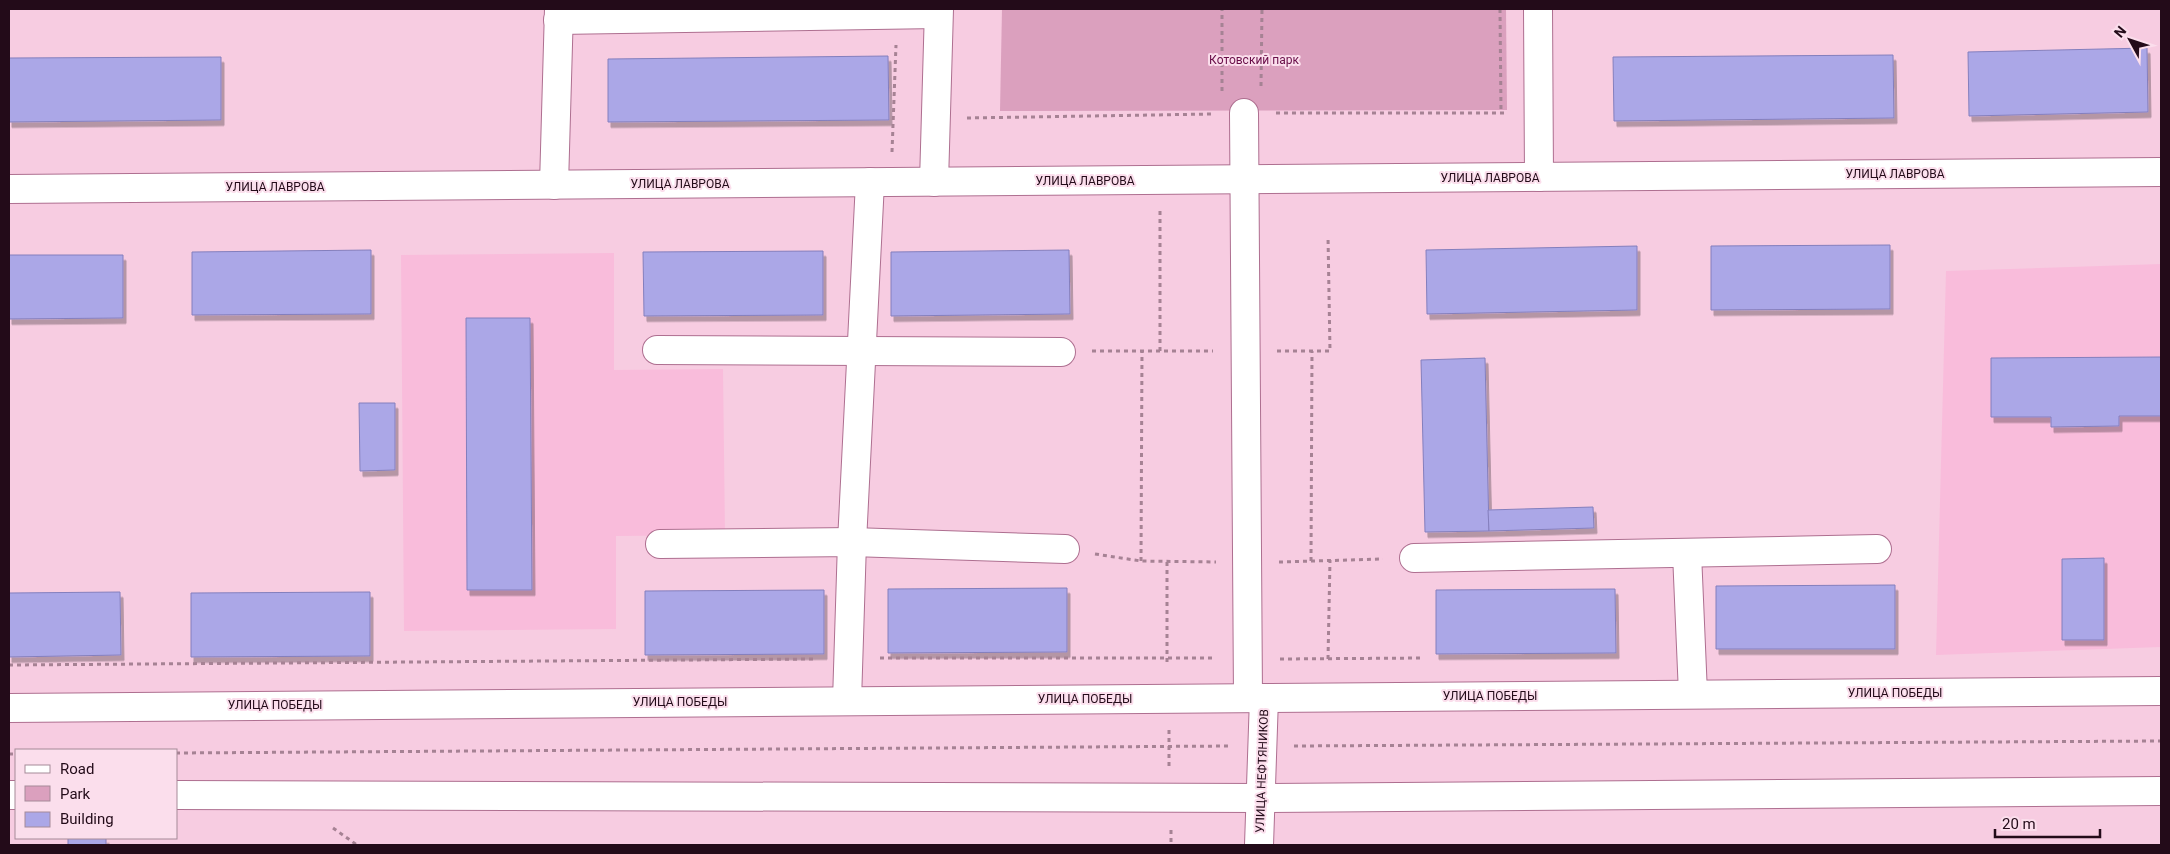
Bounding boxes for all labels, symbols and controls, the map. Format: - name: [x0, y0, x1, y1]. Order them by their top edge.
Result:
- north arrow: [2105, 15, 2155, 65]
- text: N: [2111, 23, 2129, 41]
- park label: Котовский парк: [1209, 53, 1299, 67]
- street label: УЛИЦА ЛАВРОВА: [1845, 167, 1945, 181]
- street label: УЛИЦА ЛАВРОВА: [1440, 171, 1540, 185]
- street label: УЛИЦА ЛАВРОВА: [1035, 174, 1135, 188]
- street label: УЛИЦА ЛАВРОВА: [630, 177, 730, 191]
- street label: УЛИЦА ЛАВРОВА: [225, 180, 325, 194]
- street label: УЛИЦА ПОБЕДЫ: [1848, 686, 1942, 700]
- street label: УЛИЦА ПОБЕДЫ: [1443, 689, 1537, 703]
- street label: УЛИЦА ПОБЕДЫ: [1038, 692, 1132, 706]
- street label: УЛИЦА ПОБЕДЫ: [633, 695, 727, 709]
- street label: УЛИЦА ПОБЕДЫ: [228, 698, 322, 712]
- street label: УЛИЦА НЕФТЯНИКОВ: [1253, 709, 1271, 833]
- legend: [15, 749, 178, 839]
- text: Road: [60, 760, 94, 778]
- text: Park: [60, 785, 91, 803]
- scale bar: [1995, 806, 2100, 838]
- text: Building: [60, 810, 114, 828]
- text: 20 m: [2002, 815, 2036, 833]

